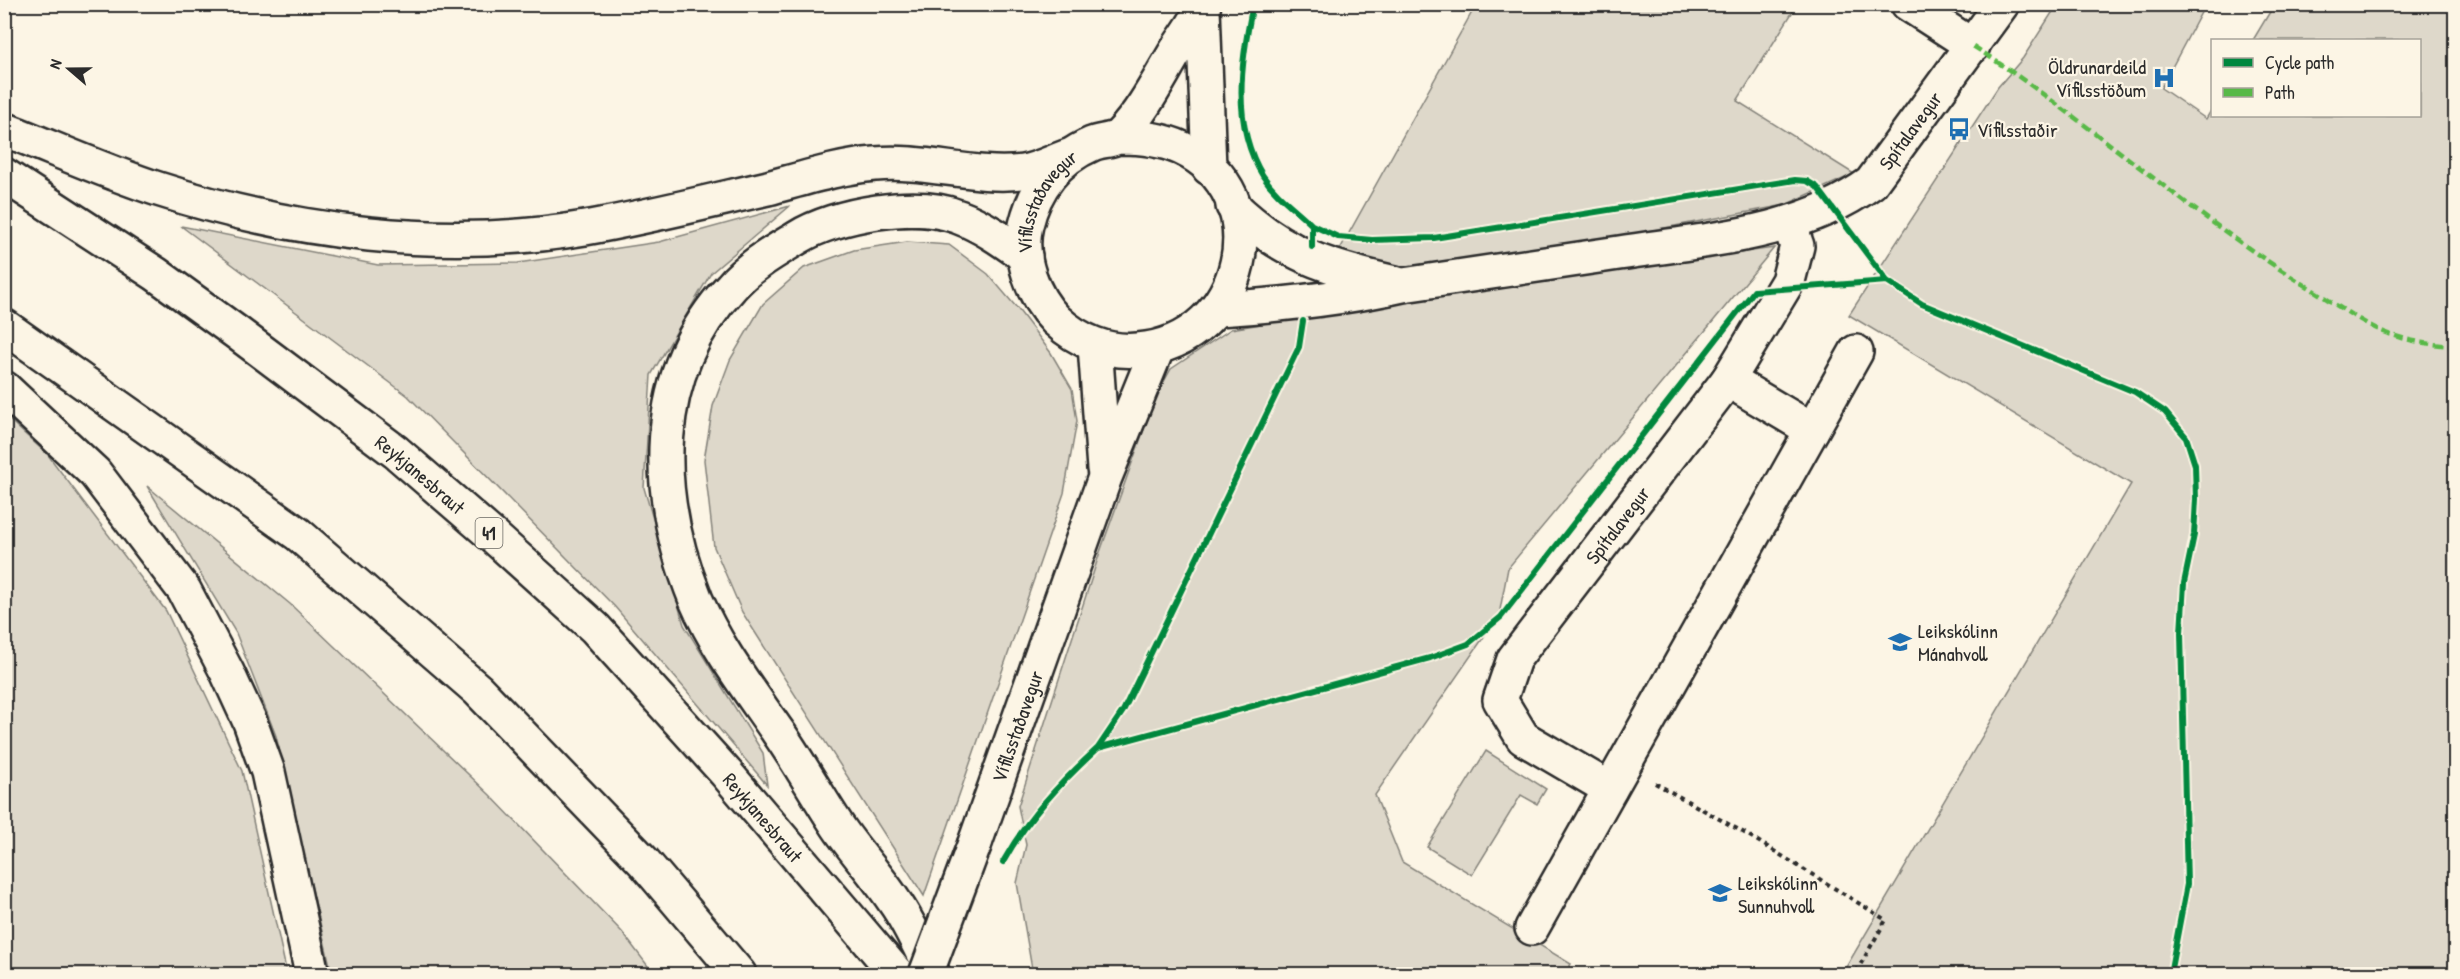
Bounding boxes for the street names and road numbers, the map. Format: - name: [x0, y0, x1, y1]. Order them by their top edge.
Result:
- street label: Spítalavegur: [1872, 85, 1948, 175]
- street label: Vífilsstaðavegur: [1010, 142, 1082, 254]
- street label: Reykjanesbraut: [370, 428, 472, 520]
- street label: Spítalavegur: [1579, 480, 1656, 569]
- road number: 41: [476, 518, 502, 548]
- street label: Vífilsstaðavegur: [984, 666, 1049, 786]
- street label: Reykjanesbraut: [718, 766, 810, 868]

